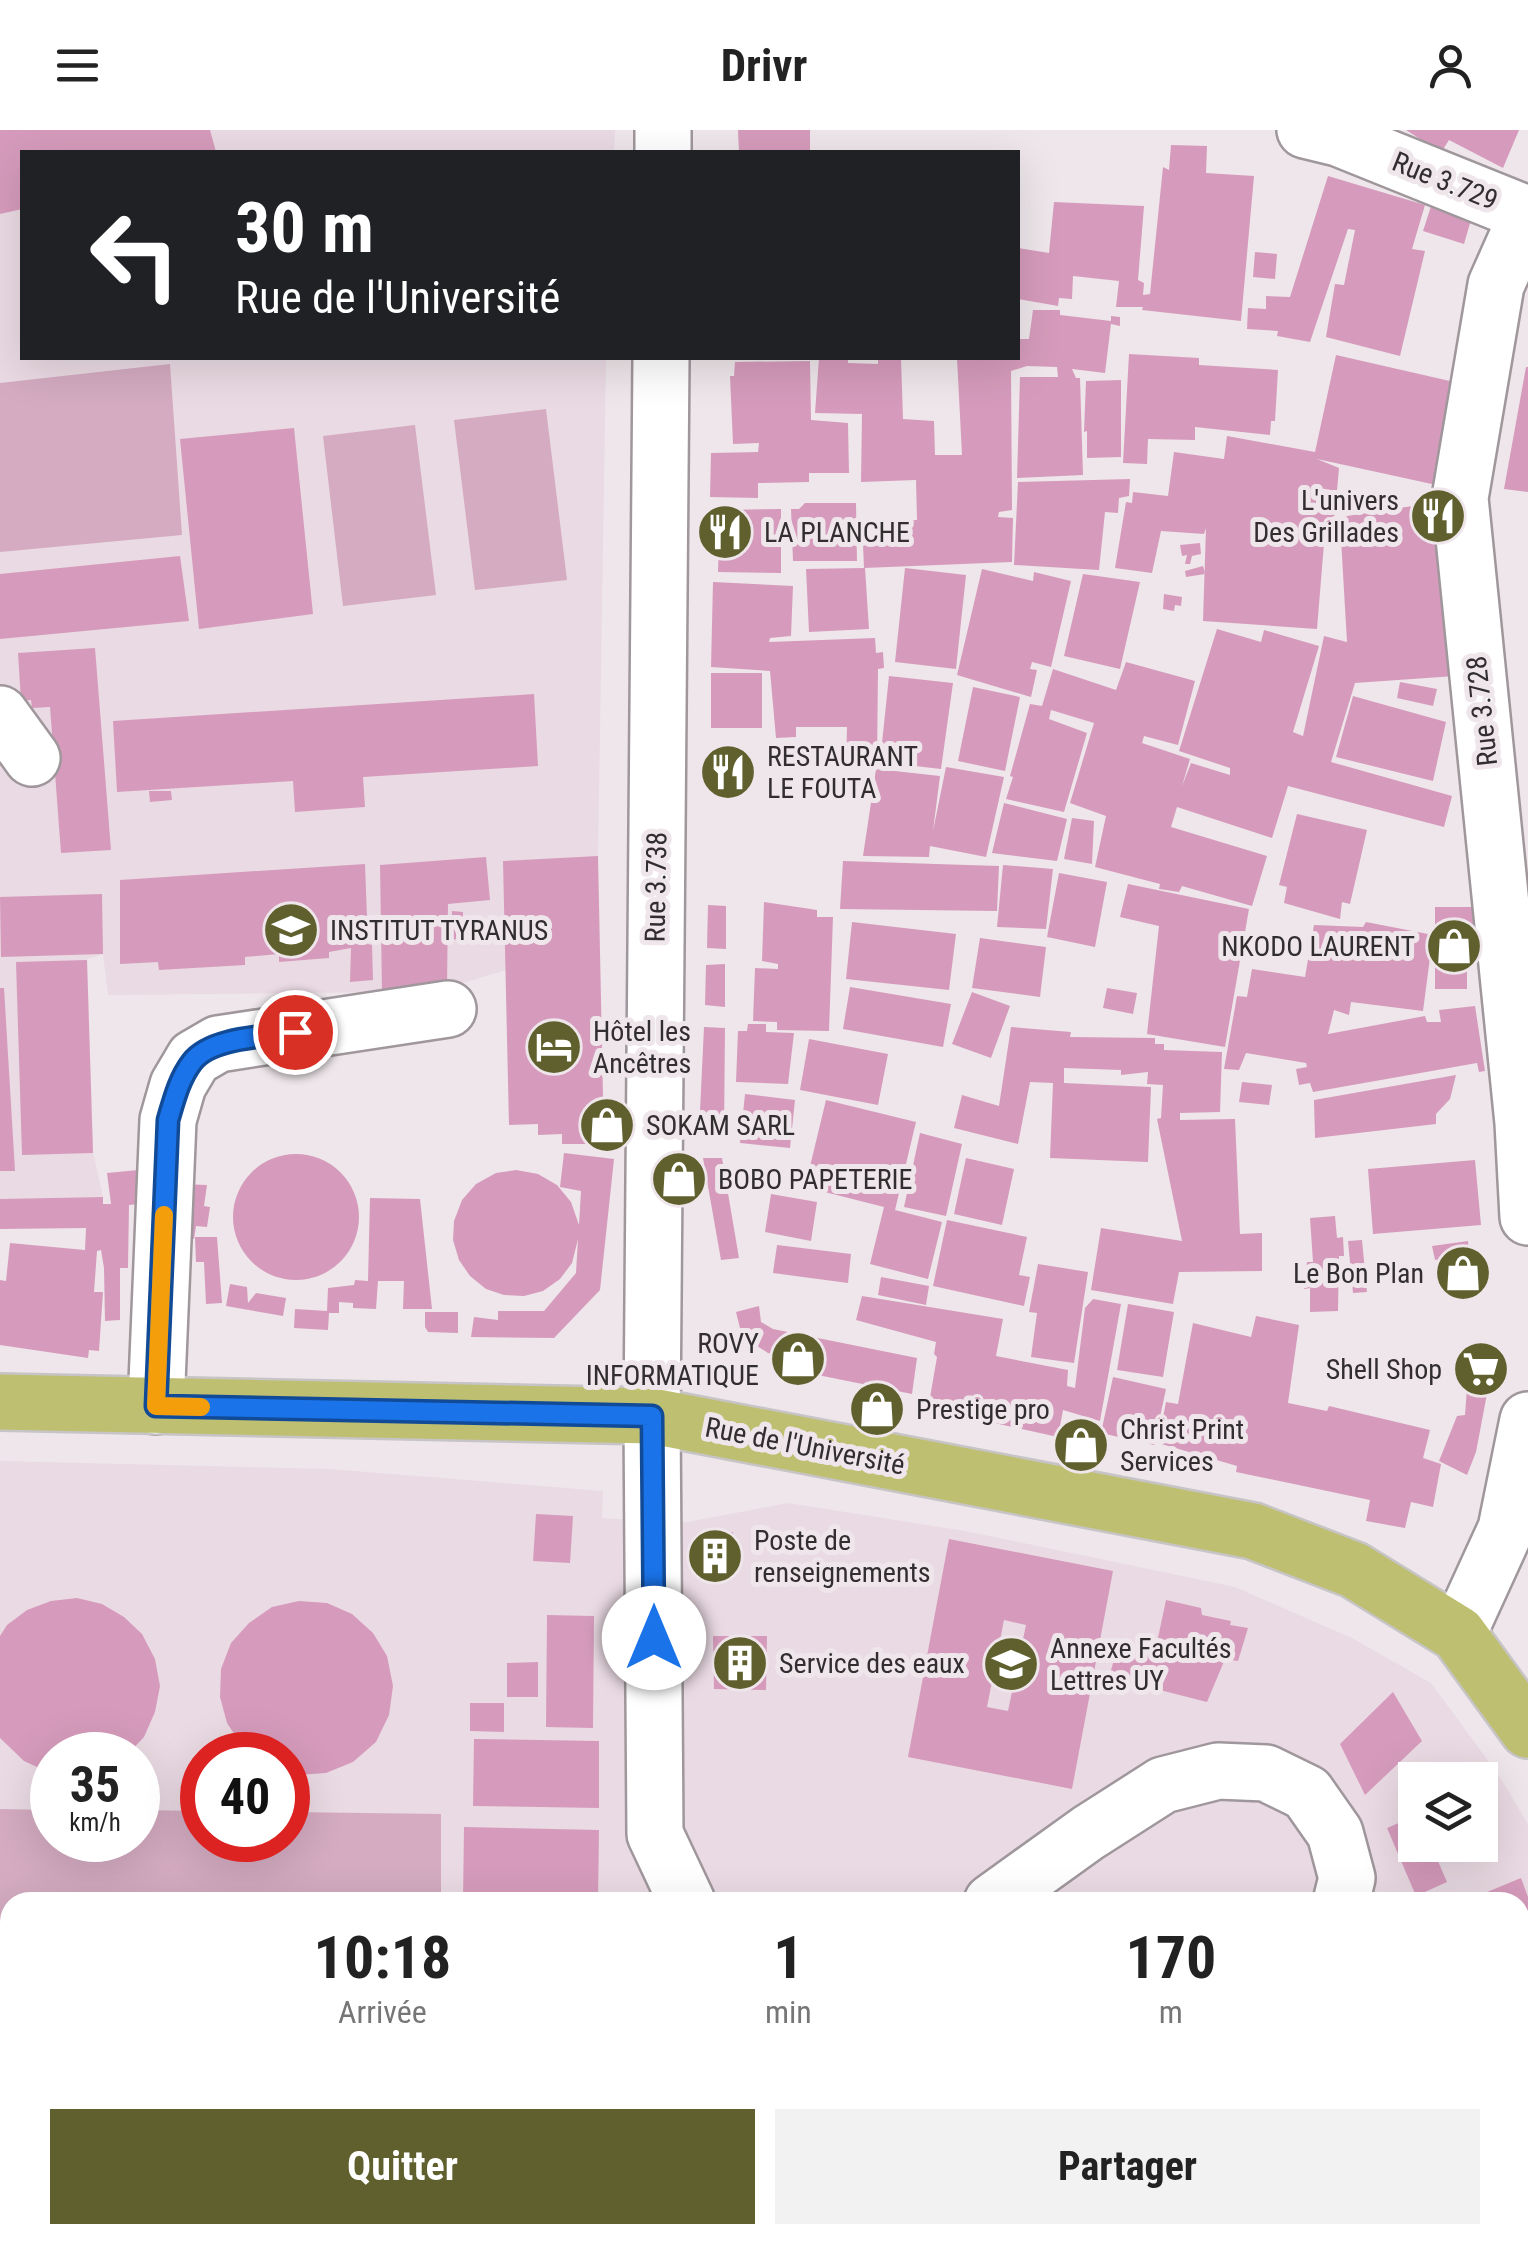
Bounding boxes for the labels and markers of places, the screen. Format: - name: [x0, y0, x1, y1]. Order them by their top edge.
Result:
- place label: L'univers Des Grillades: [1253, 484, 1399, 549]
- restaurant icon: L'univers Des Grillades: [1408, 486, 1468, 546]
- restaurant icon: LA PLANCHE: [695, 502, 755, 562]
- place label: LA PLANCHE: [764, 516, 910, 549]
- place label: RESTAURANT LE FOUTA: [767, 740, 918, 805]
- restaurant icon: RESTAURANT LE FOUTA: [698, 742, 758, 802]
- school or university icon: INSTITUT TYRANUS: [261, 900, 321, 960]
- place label: INSTITUT TYRANUS: [330, 914, 548, 947]
- shop icon: NKODO LAURENT: [1424, 916, 1484, 976]
- place label: NKODO LAURENT: [1221, 930, 1415, 963]
- pin: [253, 990, 338, 1075]
- place label: Hôtel les Ancêtres: [593, 1015, 691, 1080]
- hotel icon: Hôtel les Ancêtres: [524, 1017, 584, 1077]
- shop icon: SOKAM SARL: [577, 1095, 637, 1155]
- place label: SOKAM SARL: [646, 1109, 795, 1142]
- shop icon: BOBO PAPETERIE: [649, 1149, 709, 1209]
- place label: BOBO PAPETERIE: [718, 1163, 912, 1196]
- shop icon: Le Bon Plan: [1433, 1243, 1493, 1303]
- place label: Le Bon Plan: [1293, 1257, 1424, 1290]
- place label: ROVY INFORMATIQUE: [586, 1327, 759, 1392]
- shop icon: ROVY INFORMATIQUE: [768, 1329, 828, 1389]
- supermarket icon: Shell Shop: [1451, 1339, 1511, 1399]
- place label: Shell Shop: [1326, 1353, 1442, 1386]
- shop icon: Prestige pro: [847, 1379, 907, 1439]
- place label: Prestige pro: [916, 1393, 1050, 1426]
- place label: Christ Print Services: [1120, 1413, 1244, 1478]
- shop icon: Christ Print Services: [1051, 1415, 1111, 1475]
- place label: Poste de renseignements: [754, 1524, 931, 1589]
- building icon: Poste de renseignements: [685, 1526, 745, 1586]
- place label: Annexe Facultés Lettres UY: [1050, 1632, 1231, 1697]
- building icon: Service des eaux: [710, 1633, 770, 1693]
- school or university icon: Annexe Facultés Lettres UY: [981, 1634, 1041, 1694]
- place label: Service des eaux: [779, 1647, 965, 1680]

